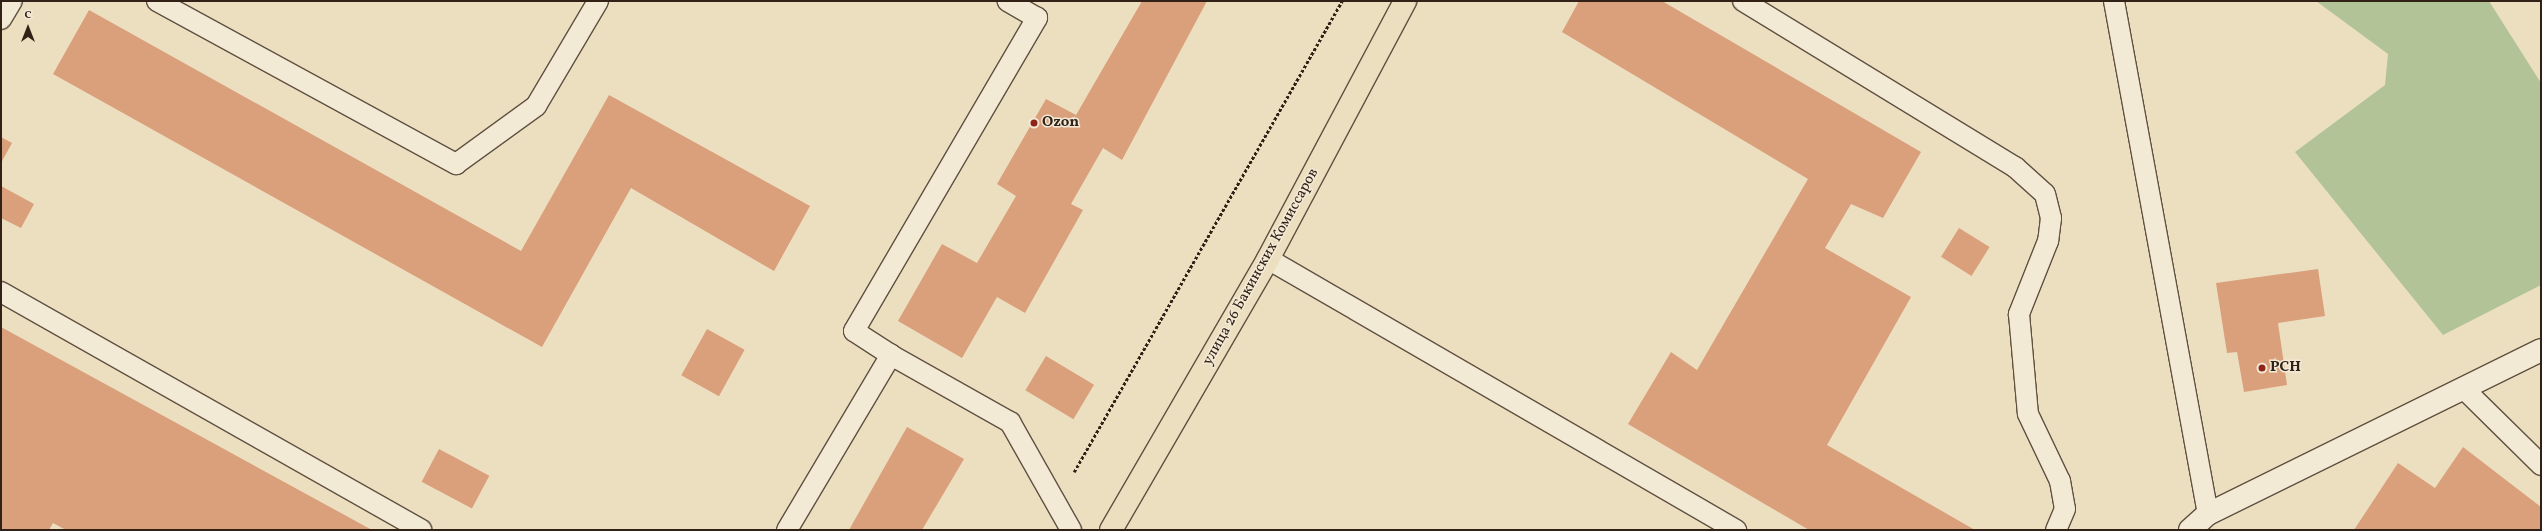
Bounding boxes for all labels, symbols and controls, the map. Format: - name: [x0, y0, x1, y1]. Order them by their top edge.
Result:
- north arrow: [8, 8, 48, 48]
- text: С: [24, 8, 32, 23]
- place label: Ozon: [1042, 114, 1079, 132]
- marker: Ozon: [1029, 118, 1039, 128]
- street label: улица 26 Бакинских Комиссаров: [1199, 165, 1323, 369]
- place label: РСН: [2270, 359, 2301, 377]
- marker: РСН: [2257, 363, 2267, 373]

